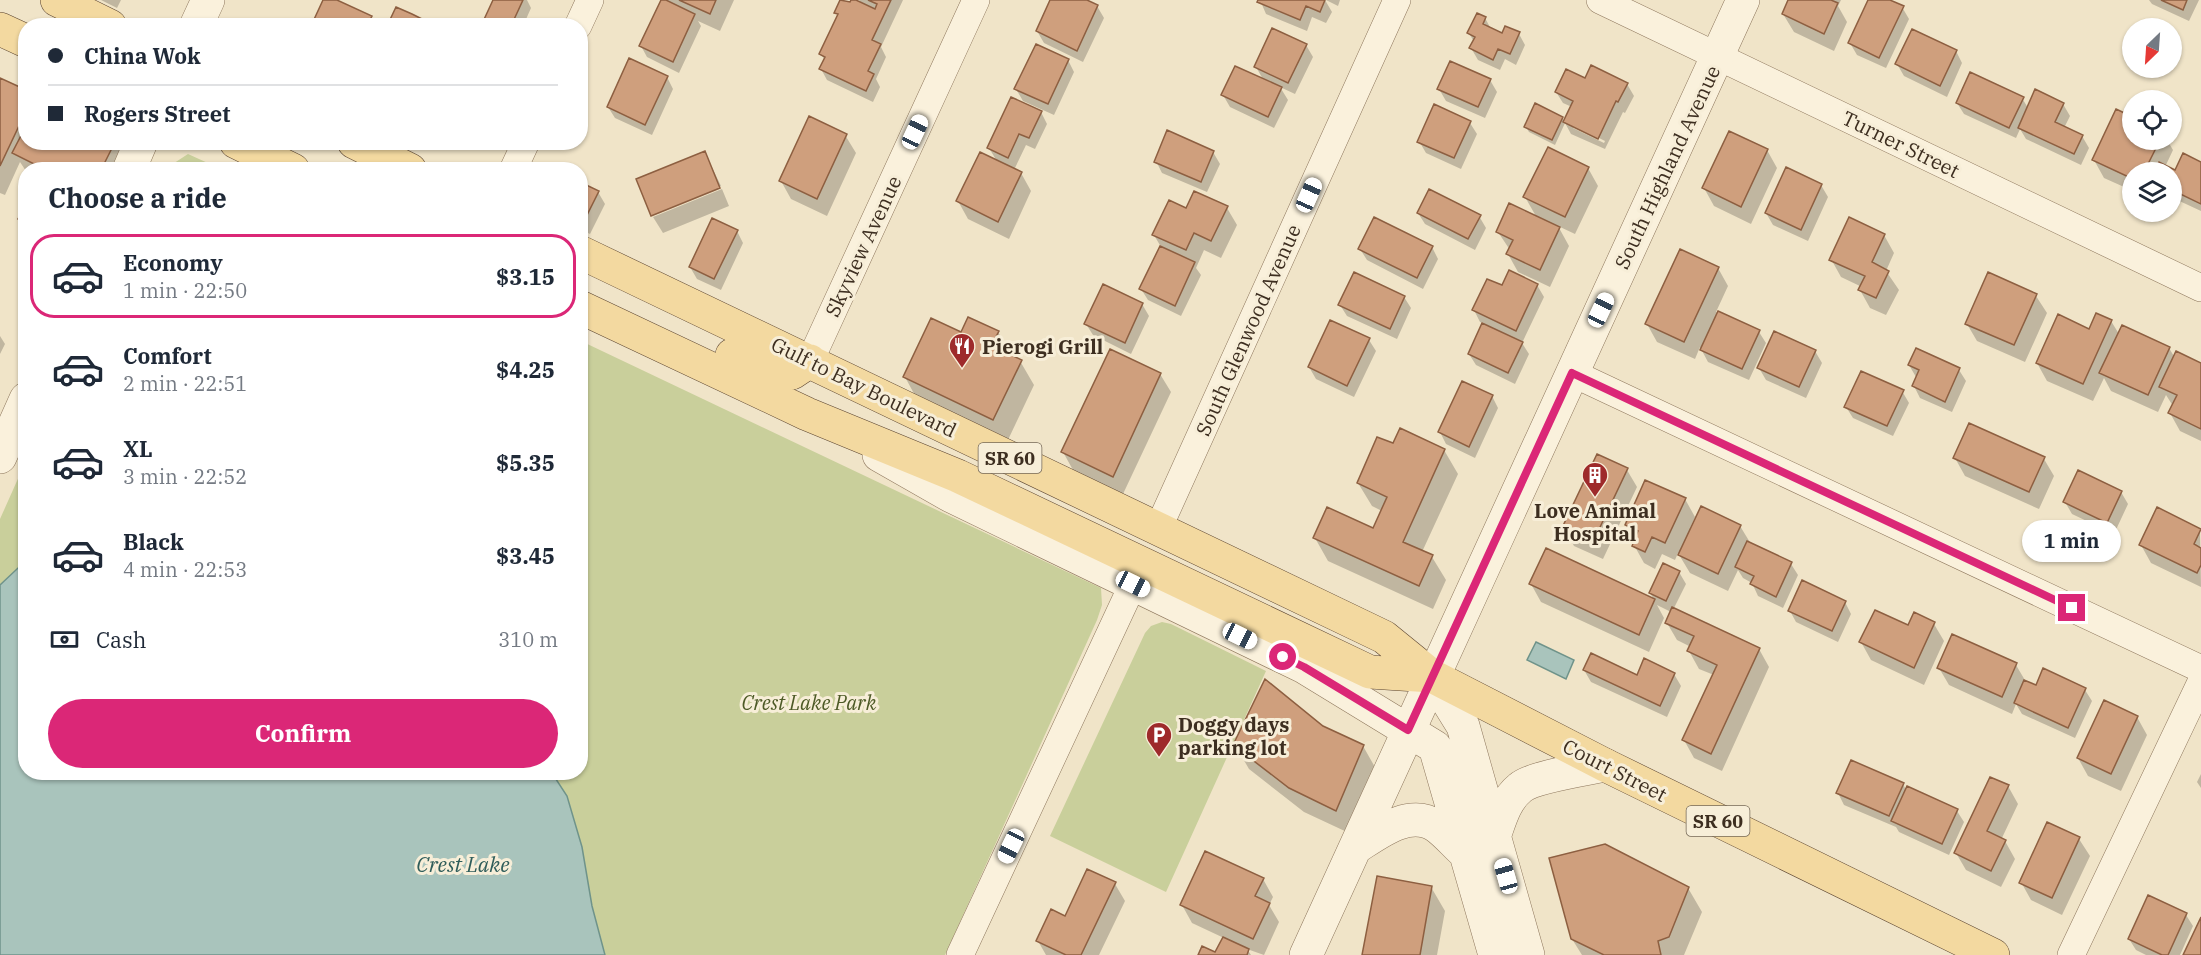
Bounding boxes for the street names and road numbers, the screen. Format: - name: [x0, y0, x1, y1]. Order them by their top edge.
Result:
- street label: South Highland Avenue: [1608, 61, 1726, 273]
- street label: Turner Street: [1838, 104, 1964, 184]
- street label: Skyview Avenue: [818, 171, 908, 321]
- street label: South Glenwood Avenue: [1189, 220, 1307, 440]
- street label: Gulf to Bay Boulevard: [767, 330, 961, 444]
- road number: SR 60: [978, 443, 1042, 473]
- street label: Court Street: [1558, 732, 1672, 808]
- road number: SR 60: [1686, 806, 1750, 836]

